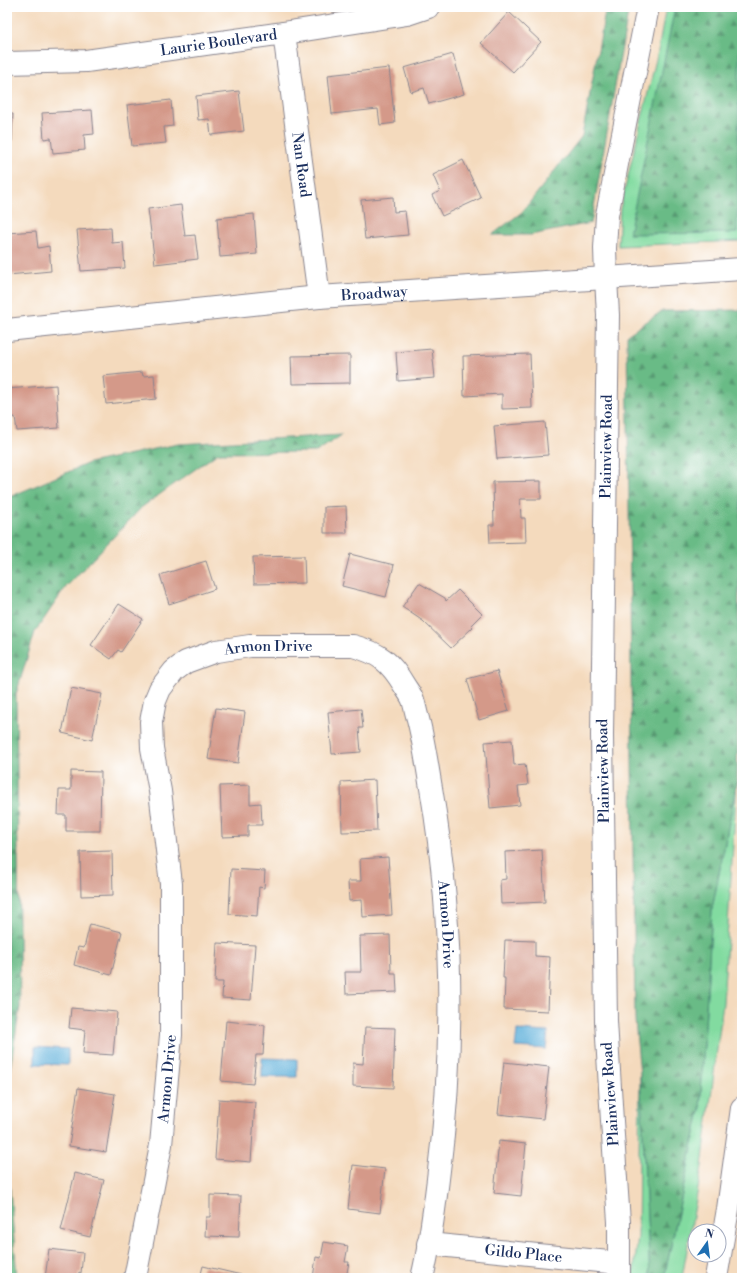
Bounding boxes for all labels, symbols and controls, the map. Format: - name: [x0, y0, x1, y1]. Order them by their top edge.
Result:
- street label: Laurie Boulevard: [159, 25, 279, 60]
- street label: Nan Road: [287, 131, 315, 199]
- street label: Broadway: [339, 282, 409, 306]
- street label: Plainview Road: [596, 394, 617, 499]
- street label: Armon Drive: [222, 637, 313, 660]
- street label: Plainview Road: [593, 718, 614, 823]
- street label: Armon Drive: [433, 878, 458, 969]
- street label: Armon Drive: [154, 1034, 181, 1125]
- street label: Plainview Road: [597, 1041, 624, 1147]
- north arrow: [687, 1223, 727, 1263]
- text: N: [703, 1226, 715, 1242]
- street label: Gildo Place: [484, 1241, 563, 1267]

